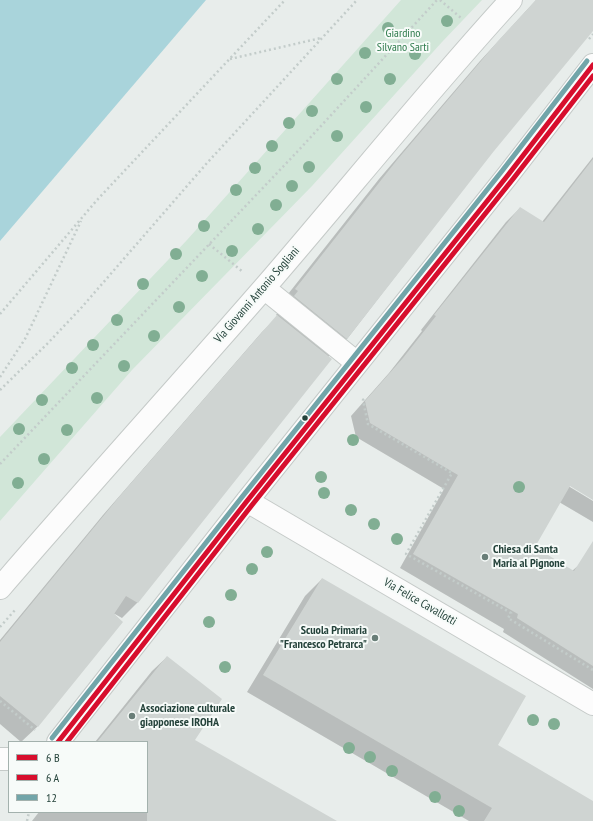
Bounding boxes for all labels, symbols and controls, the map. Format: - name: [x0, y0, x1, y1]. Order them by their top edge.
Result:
- park label: Giardino Silvano Sarti: [377, 27, 429, 55]
- street label: Via Giovanni Antonio Sogliani: [211, 244, 303, 346]
- unlabelled marker: [300, 413, 310, 423]
- place label: Chiesa di Santa Maria al Pignone: [493, 543, 565, 571]
- marker: Chiesa di Santa Maria al Pignone: [480, 552, 490, 562]
- street label: Via Felice Cavallotti: [381, 575, 459, 629]
- place label: Scuola Primaria "Francesco Petrarca": [280, 624, 367, 652]
- marker: Scuola Primaria "Francesco Petrarca": [370, 633, 380, 643]
- place label: Associazione culturale giapponese IROHA: [140, 702, 235, 730]
- marker: Associazione culturale giapponese IROHA: [127, 711, 137, 721]
- legend: [8, 741, 148, 813]
- text: 6 B: [46, 750, 60, 765]
- text: 6 A: [46, 770, 59, 785]
- text: 12: [46, 790, 57, 805]

